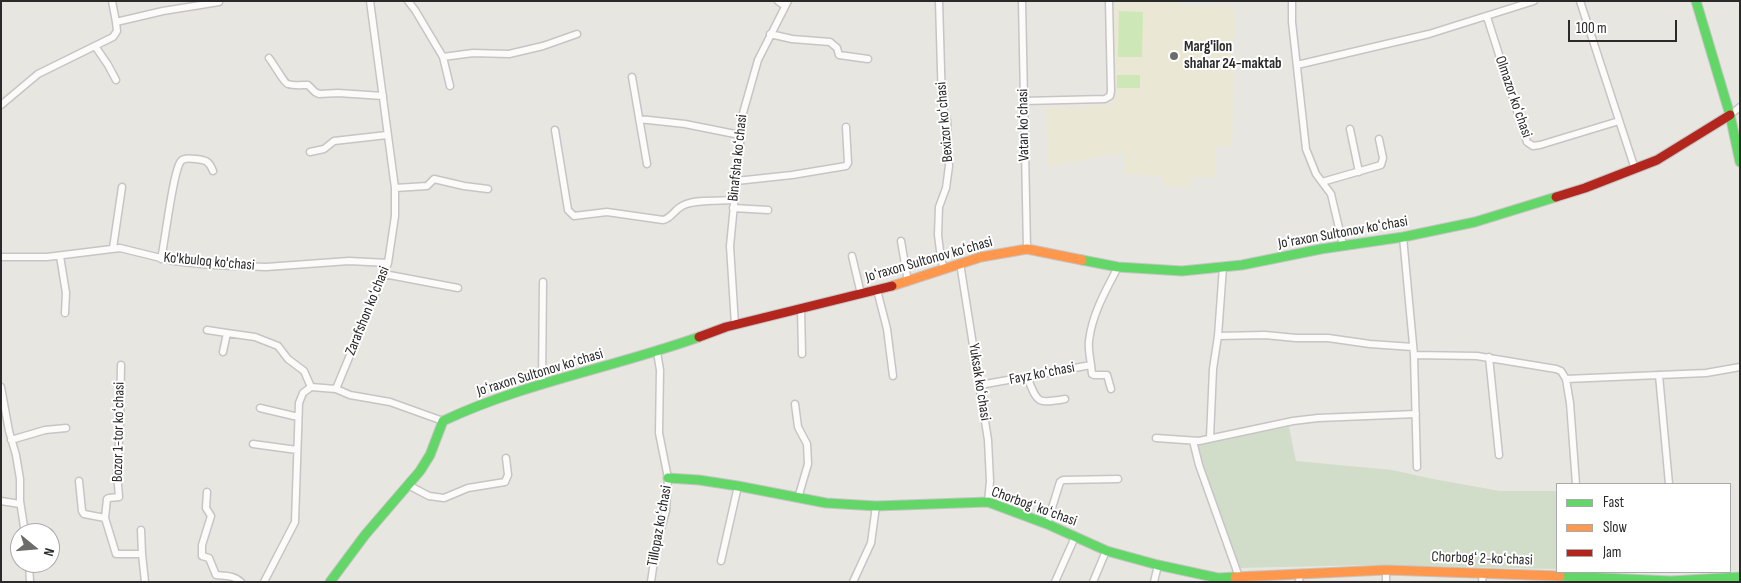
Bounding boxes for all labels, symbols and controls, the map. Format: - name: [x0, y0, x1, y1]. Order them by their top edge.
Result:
- scale bar: [1571, 10, 1680, 42]
- text: 100 m: [1576, 19, 1607, 38]
- place label: Marg'ilon shahar 24-maktab: [1184, 38, 1282, 73]
- marker: Marg'ilon shahar 24-maktab: [1168, 50, 1180, 62]
- street label: Olmazor koʻchasi: [1491, 54, 1535, 140]
- street label: Bexizor koʻchasi: [933, 81, 957, 163]
- street label: Vatan koʻchasi: [1014, 89, 1034, 161]
- street label: Binafsha koʻchasi: [724, 114, 752, 202]
- street label: Joʻraxon Sultonov koʻchasi: [1277, 213, 1409, 253]
- street label: Joʻraxon Sultonov koʻchasi: [863, 233, 995, 287]
- street label: Ko'kbuloq ko'chasi: [163, 249, 255, 275]
- street label: Zarafshon koʻchasi: [342, 264, 394, 358]
- street label: Yuksak koʻchasi: [964, 342, 994, 422]
- street label: Joʻraxon Sultonov koʻchasi: [475, 345, 605, 401]
- street label: Fayz koʻchasi: [1008, 359, 1076, 389]
- street label: Bozor 1-tor koʻchasi: [109, 382, 129, 482]
- street label: Chorbogʻ koʻchasi: [989, 483, 1079, 531]
- legend: [1556, 483, 1731, 573]
- street label: Tillopaz koʻchasi: [644, 484, 676, 568]
- text: Fast: [1603, 493, 1624, 512]
- text: Slow: [1603, 518, 1627, 537]
- north arrow: [10, 523, 60, 573]
- text: Jam: [1603, 543, 1621, 562]
- text: N: [40, 546, 58, 558]
- street label: Chorbogʻ 2-koʻchasi: [1431, 548, 1533, 570]

